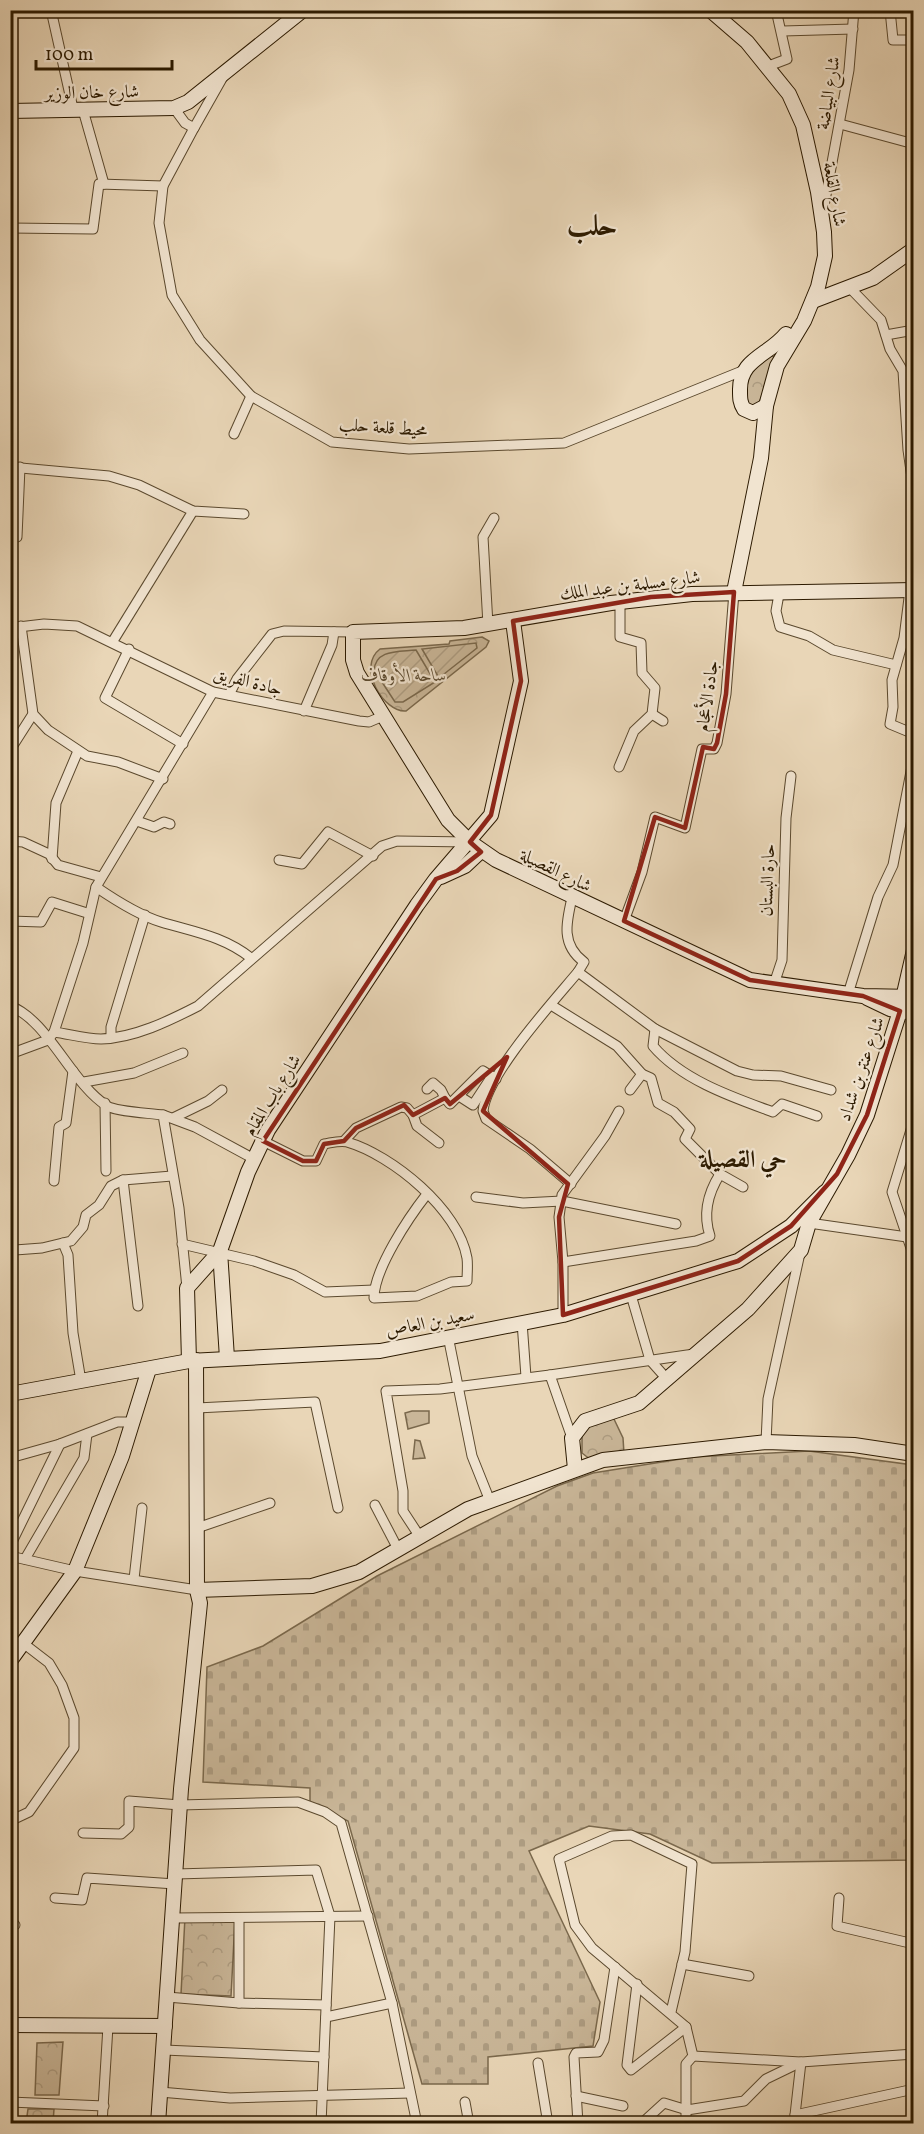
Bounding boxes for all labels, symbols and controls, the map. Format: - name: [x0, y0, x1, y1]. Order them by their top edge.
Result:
- scale bar: [36, 33, 172, 71]
- text: 100 m: [45, 43, 94, 68]
- street label: شارع البياضة: [811, 55, 849, 132]
- street label: شارع خان الوزير: [43, 80, 139, 108]
- street label: شارع القلعة: [815, 160, 852, 229]
- district label: حلب: [567, 206, 617, 248]
- street label: محيط قلعة حلب: [338, 413, 428, 444]
- street label: شارع مسلمة بن عبد الملك: [558, 565, 702, 609]
- street label: جادة الأعجام: [689, 659, 728, 734]
- street label: جادة الفريق: [211, 662, 285, 703]
- park label: ساحة الأوقاف: [361, 662, 447, 689]
- street label: شارع القصيلة: [514, 843, 595, 900]
- street label: حارة البستان: [755, 843, 782, 917]
- street label: شارع عنتر بن شداد: [833, 1014, 893, 1125]
- street label: شارع باب المقام: [238, 1050, 310, 1142]
- district label: حي القصيلة: [698, 1144, 786, 1178]
- street label: سعيد بن العاص: [384, 1303, 477, 1344]

